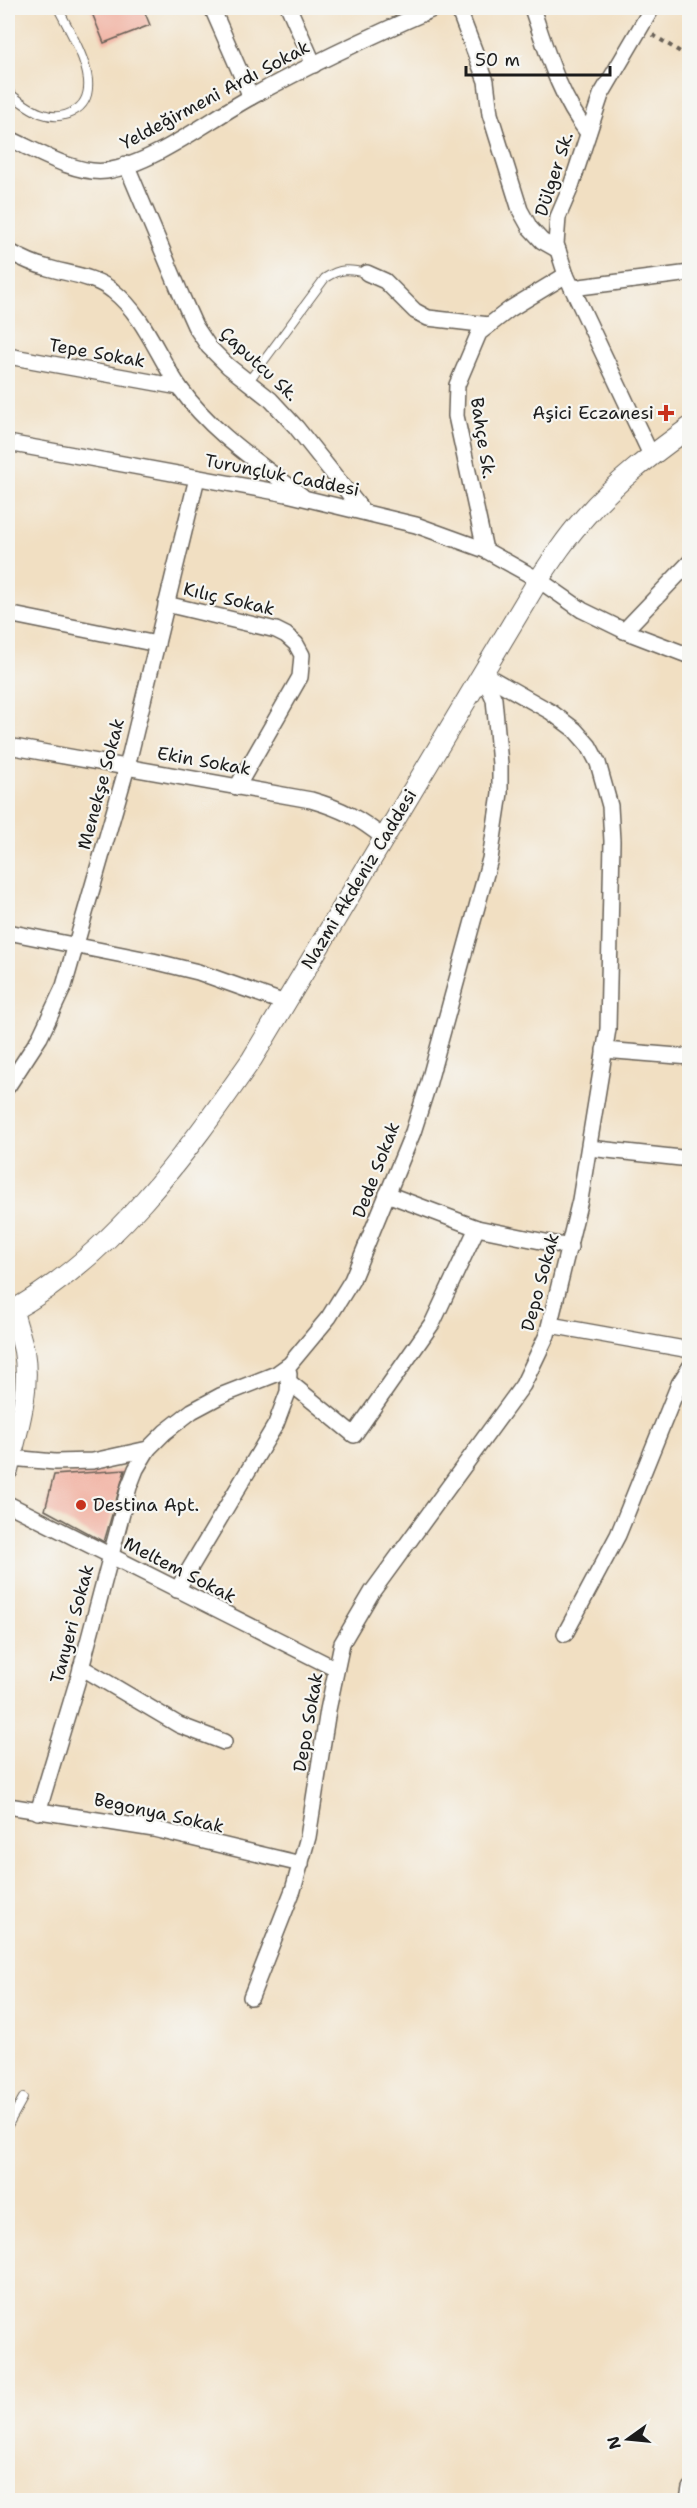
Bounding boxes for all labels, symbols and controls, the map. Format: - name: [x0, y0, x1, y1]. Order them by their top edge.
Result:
- street label: Yeldeğirmeni Ardı Sokak: [116, 35, 314, 155]
- scale bar: [466, 39, 610, 77]
- text: 50 m: [475, 48, 520, 72]
- street label: Dülger Sk.: [529, 129, 579, 219]
- street label: Çaputcu Sk.: [215, 321, 303, 407]
- street label: Tepe Sokak: [47, 333, 147, 373]
- street label: Bahçe Sk.: [465, 396, 501, 480]
- place label: Aşici Eczanesi: [532, 401, 654, 425]
- marker: Aşici Eczanesi: [659, 406, 673, 420]
- street label: Turunçluk Caddesi: [203, 448, 361, 502]
- street label: Kılıç Sokak: [181, 577, 277, 621]
- street label: Menekşe Sokak: [72, 716, 130, 852]
- street label: Ekin Sokak: [155, 741, 253, 781]
- street label: Nazmi Akdeniz Caddesi: [296, 784, 422, 974]
- street label: Dede Sokak: [347, 1119, 405, 1221]
- street label: Depo Sokak: [515, 1230, 565, 1334]
- place label: Destina Apt.: [93, 1493, 199, 1517]
- marker: Destina Apt.: [74, 1498, 88, 1512]
- street label: Meltem Sokak: [120, 1531, 240, 1609]
- street label: Tanyeri Sokak: [45, 1562, 99, 1686]
- street label: Depo Sokak: [287, 1670, 329, 1774]
- street label: Begonya Sokak: [92, 1787, 226, 1839]
- north arrow: [598, 2409, 658, 2469]
- text: N: [602, 2434, 626, 2452]

